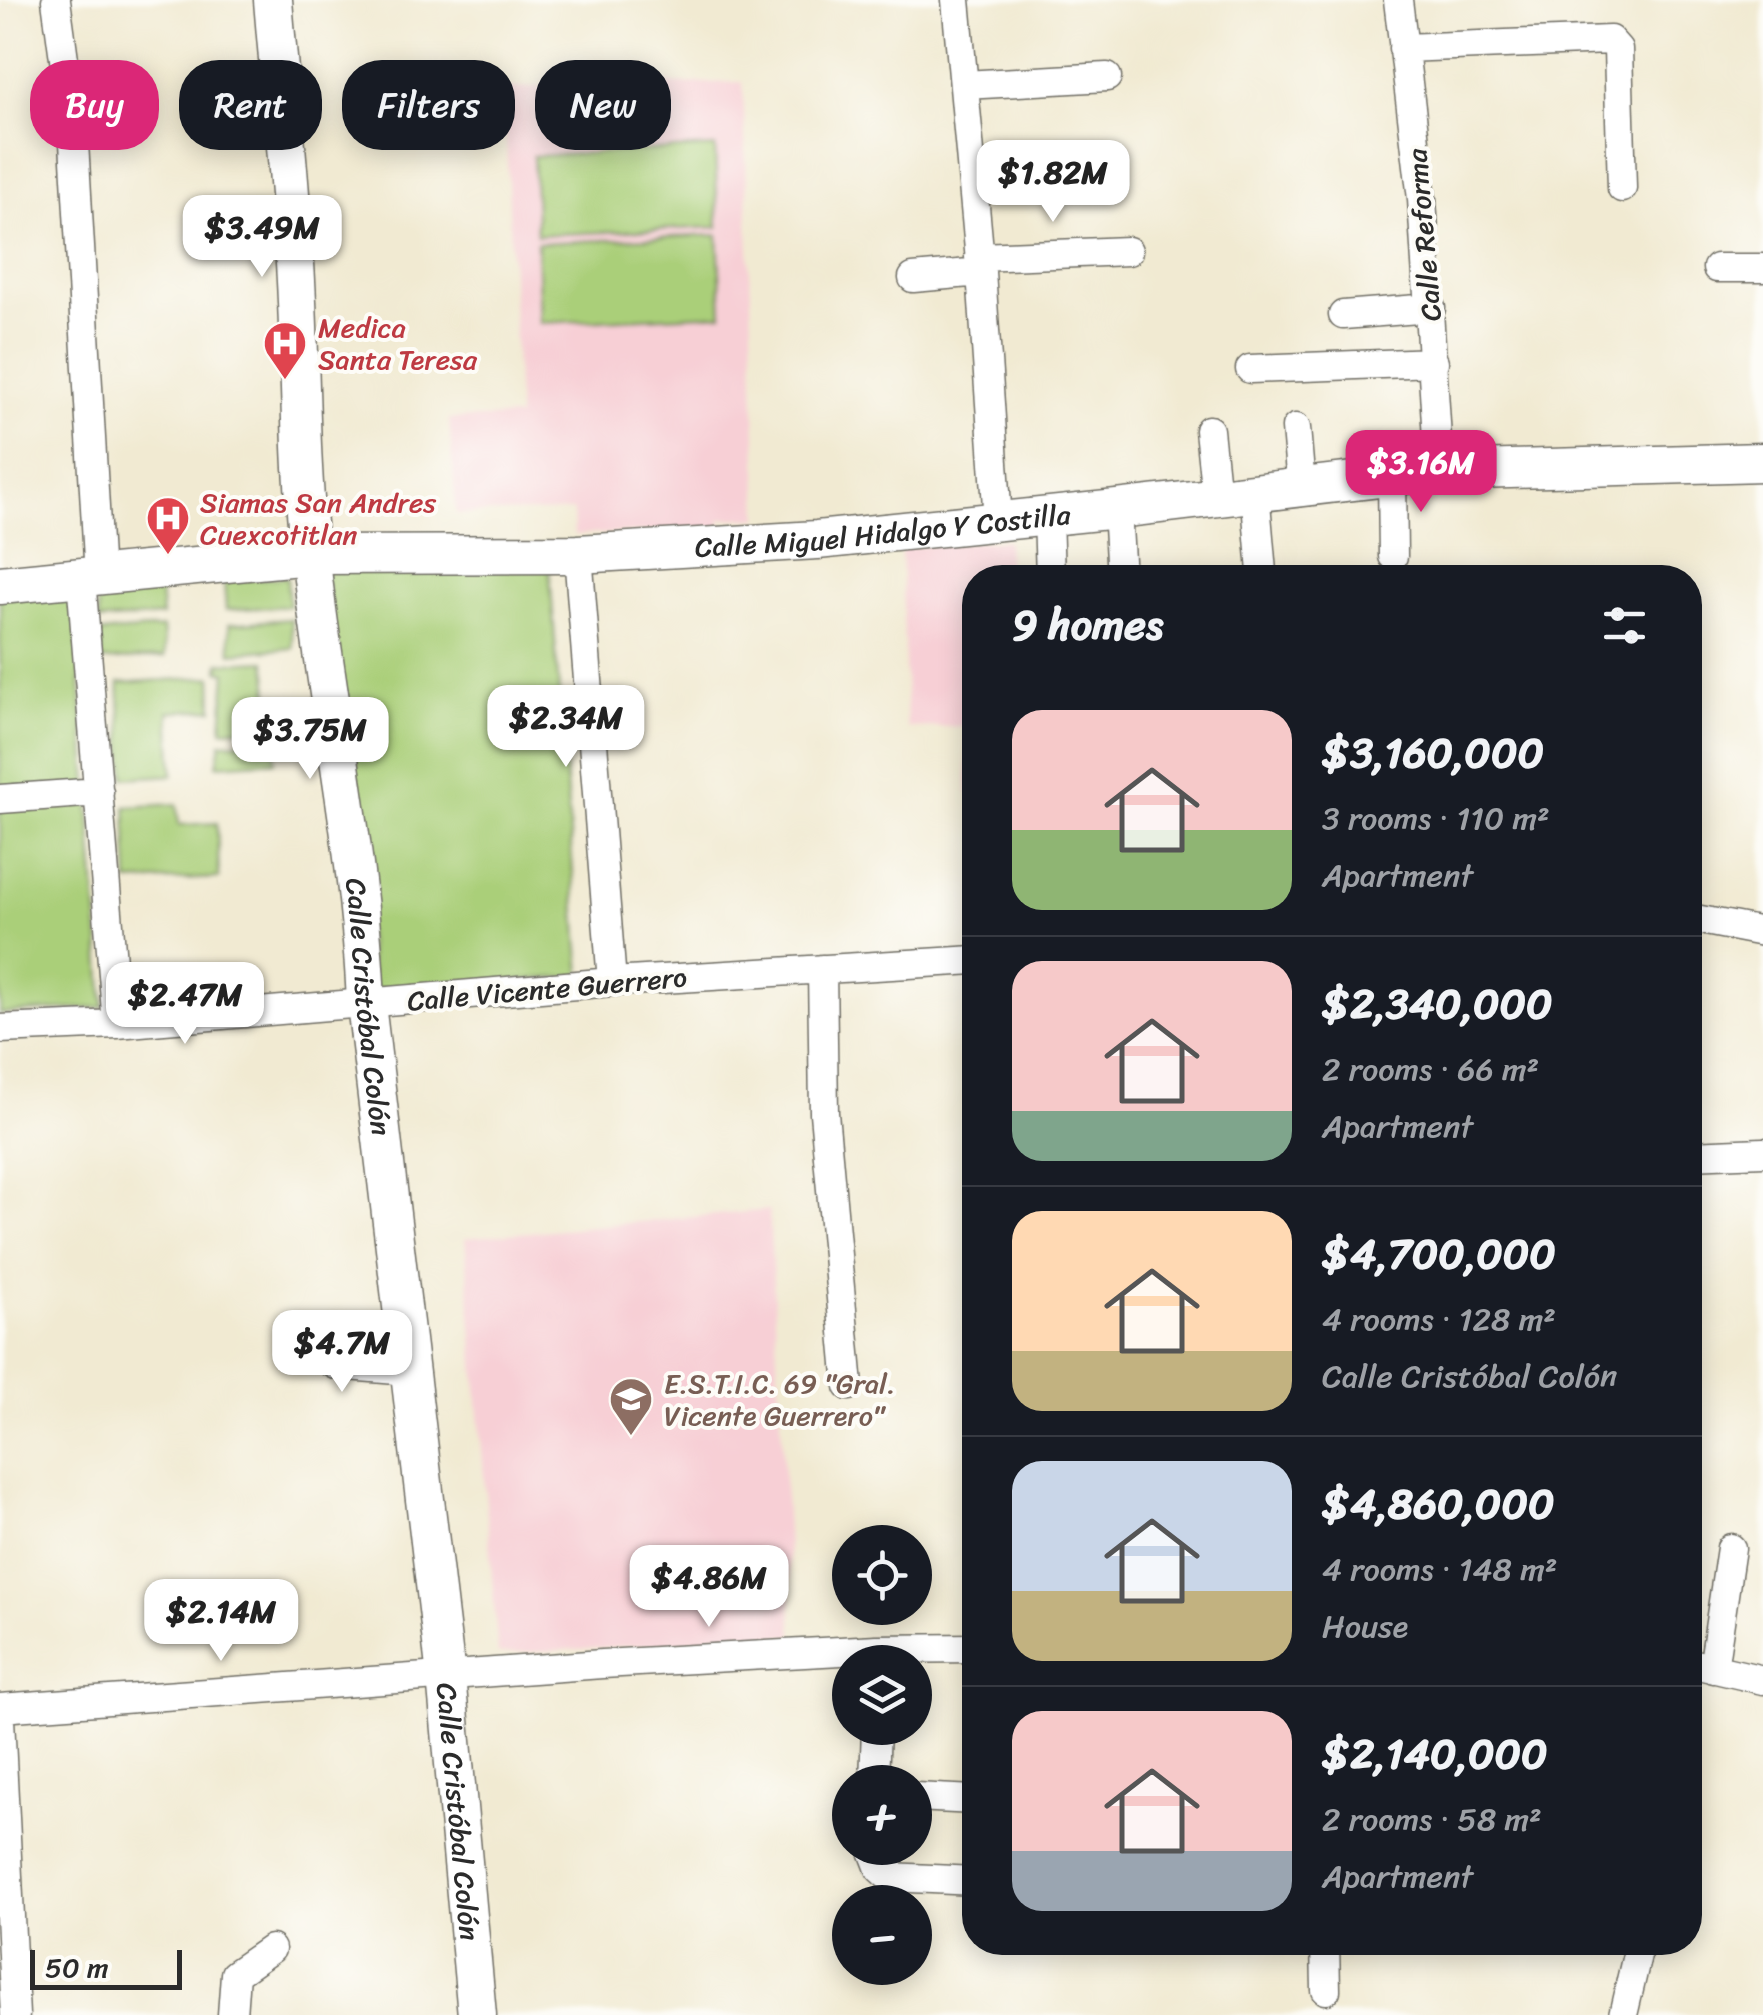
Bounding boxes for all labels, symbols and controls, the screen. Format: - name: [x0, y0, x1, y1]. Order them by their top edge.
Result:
- chip: Buy: [30, 60, 159, 150]
- chip: Rent: [179, 60, 322, 150]
- chip: Filters: [342, 60, 515, 150]
- chip: New: [535, 60, 671, 150]
- pin: $1.82M: [972, 140, 1134, 225]
- text: $1.82M: [999, 144, 1107, 201]
- street label: Calle Reforma: [1392, 146, 1456, 323]
- pin: $3.49M: [181, 195, 343, 280]
- text: $3.49M: [205, 199, 319, 256]
- place label: Medica Santa Teresa: [318, 303, 478, 384]
- hospital icon: Medica Santa Teresa: [262, 320, 308, 381]
- pin: $3.16M: [1340, 430, 1502, 515]
- text: $3.16M: [1368, 434, 1474, 491]
- place label: Siamas San Andres Cuexcotitlan: [200, 478, 436, 559]
- street label: Calle Miguel Hidalgo Y Costilla: [693, 489, 1074, 572]
- hospital icon: Siamas San Andres Cuexcotitlan: [145, 495, 191, 556]
- text: 9 homes: [1012, 588, 1163, 662]
- icon: filters: [1597, 598, 1652, 653]
- pin: $2.34M: [485, 685, 647, 770]
- text: $2.34M: [509, 689, 623, 746]
- pin: $3.75M: [229, 697, 391, 782]
- text: $3.75M: [254, 701, 366, 758]
- text: $3,160,000: [1322, 716, 1544, 790]
- icon: home: [1092, 750, 1212, 870]
- text: 3 rooms · 110 m²: [1322, 790, 1550, 847]
- text: Apartment: [1322, 847, 1473, 904]
- street label: Calle Cristóbal Colón: [331, 875, 406, 1138]
- street label: Calle Vicente Guerrero: [405, 952, 689, 1026]
- pin: $2.47M: [104, 962, 266, 1047]
- text: $2.47M: [128, 966, 242, 1023]
- text: $2,340,000: [1322, 967, 1553, 1041]
- icon: home: [1092, 1001, 1212, 1121]
- text: 2 rooms · 66 m²: [1322, 1041, 1539, 1098]
- text: Apartment: [1322, 1098, 1473, 1155]
- text: $4,700,000: [1322, 1217, 1556, 1291]
- icon: home: [1092, 1251, 1212, 1371]
- text: 4 rooms · 128 m²: [1322, 1291, 1556, 1348]
- pin: $4.7M: [272, 1310, 412, 1395]
- text: $4.7M: [294, 1314, 390, 1371]
- text: Calle Cristóbal Colón: [1322, 1348, 1618, 1405]
- place label: E.S.T.I.C. 69 "Gral. Vicente Guerrero": [664, 1359, 895, 1440]
- school or university icon: E.S.T.I.C. 69 "Gral. Vicente Guerrero": [608, 1376, 654, 1437]
- text: $4,860,000: [1322, 1467, 1554, 1541]
- icon: home: [1092, 1501, 1212, 1621]
- map controls: [832, 1525, 932, 1985]
- button: locate: [832, 1525, 932, 1625]
- text: 4 rooms · 148 m²: [1322, 1541, 1557, 1598]
- pin: $4.86M: [628, 1545, 790, 1630]
- text: $4.86M: [652, 1549, 766, 1606]
- pin: $2.14M: [140, 1579, 302, 1664]
- text: $2.14M: [166, 1583, 276, 1640]
- text: House: [1322, 1598, 1408, 1655]
- button: layers: [832, 1645, 932, 1745]
- street label: Calle Cristóbal Colón: [422, 1681, 495, 1943]
- text: $2,140,000: [1322, 1717, 1548, 1791]
- icon: home: [1092, 1751, 1212, 1871]
- button: +: [832, 1765, 932, 1865]
- text: 2 rooms · 58 m²: [1322, 1791, 1542, 1848]
- text: Apartment: [1322, 1848, 1473, 1905]
- button: −: [832, 1885, 932, 1985]
- text: 50 m: [45, 1943, 109, 1992]
- scale bar: [30, 1945, 182, 1990]

